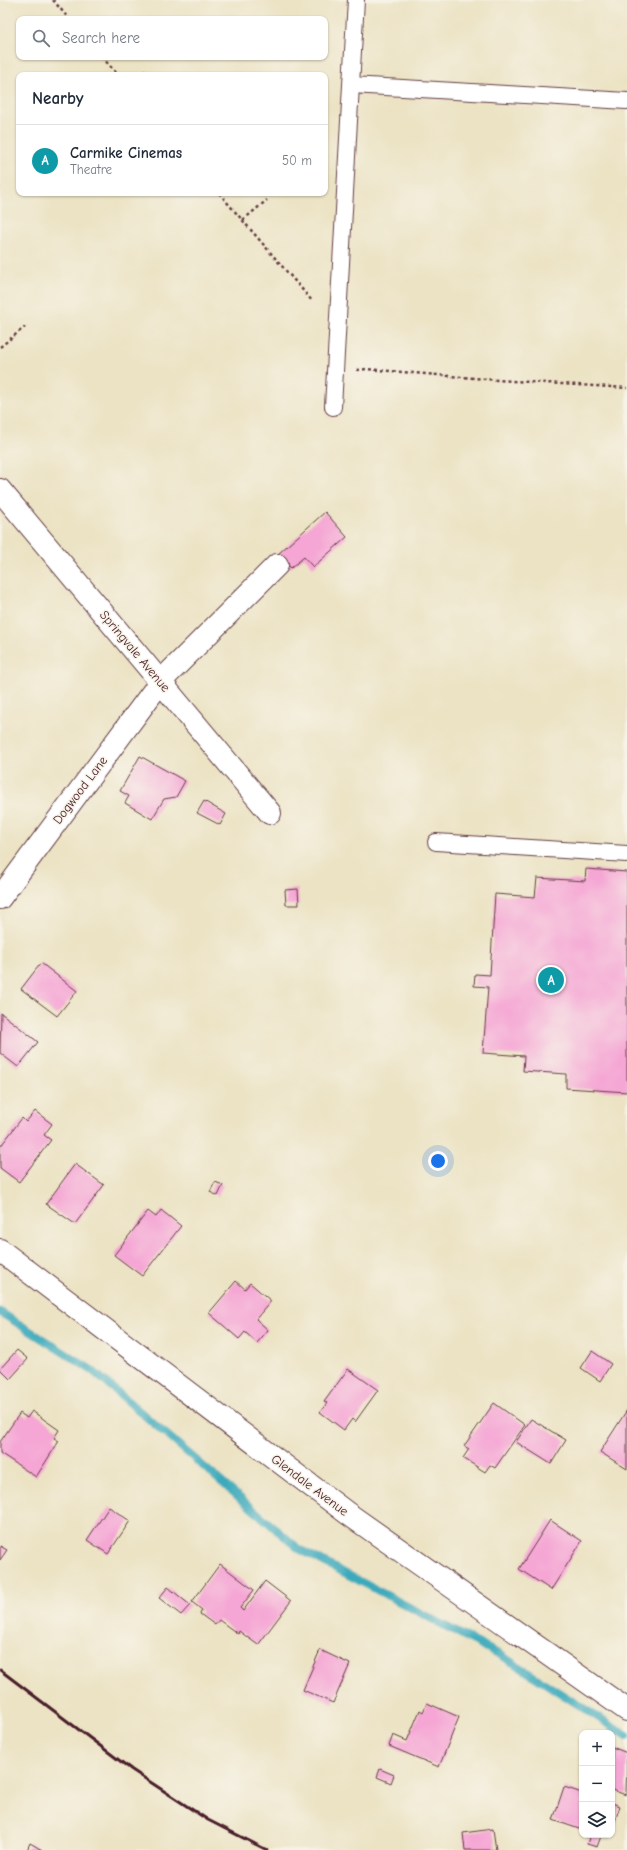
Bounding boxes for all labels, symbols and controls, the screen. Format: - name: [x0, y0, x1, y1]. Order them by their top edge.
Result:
- search box: [16, 16, 328, 60]
- icon: search: [30, 27, 52, 49]
- text: Search here: [62, 29, 140, 47]
- text: Nearby: [32, 89, 83, 108]
- text: Carmike Cinemas: [70, 144, 182, 162]
- text: A: [41, 153, 49, 168]
- text: 50 m: [282, 153, 312, 168]
- text: Theatre: [70, 162, 112, 177]
- street label: Springvale Avenue: [97, 607, 174, 695]
- street label: Dogwood Lane: [50, 753, 111, 827]
- pin: A: [538, 965, 564, 995]
- your location: [428, 1151, 448, 1171]
- street label: Glendale Avenue: [268, 1451, 352, 1519]
- map controls: [579, 1730, 615, 1838]
- button: +: [579, 1730, 615, 1766]
- button: −: [579, 1766, 615, 1802]
- button: layers: [579, 1802, 615, 1838]

